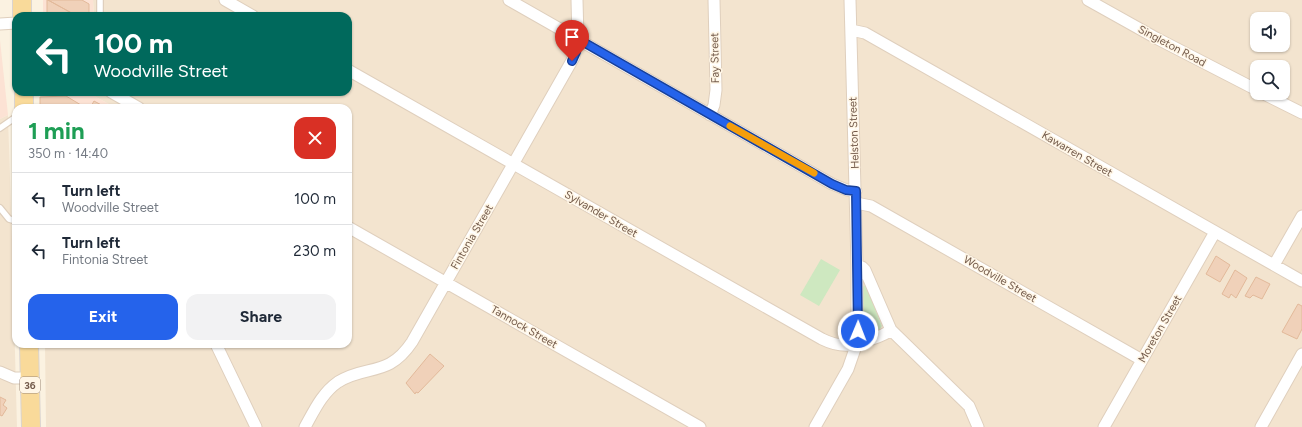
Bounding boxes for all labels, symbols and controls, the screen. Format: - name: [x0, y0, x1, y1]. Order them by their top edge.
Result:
- map controls: [1250, 12, 1290, 100]
- button: sound: [1250, 12, 1290, 52]
- pin: [555, 20, 589, 61]
- street label: Singleton Road: [1136, 23, 1208, 69]
- text: 100 m: [94, 26, 173, 60]
- icon: arrive: [561, 26, 583, 48]
- icon: left: [28, 28, 80, 80]
- street label: Fay Street: [708, 33, 722, 83]
- text: Woodville Street: [94, 60, 228, 82]
- button: search: [1250, 60, 1290, 100]
- street label: Helston Street: [846, 97, 862, 169]
- text: 1 min: [28, 116, 85, 145]
- button: close: [294, 117, 336, 159]
- street label: Kawarren Street: [1039, 129, 1115, 179]
- text: 350 m · 14:40: [28, 146, 108, 161]
- text: Turn left: [62, 182, 120, 200]
- icon: left: [28, 188, 50, 210]
- street label: Sylvander Street: [562, 188, 640, 240]
- text: 100 m: [294, 190, 336, 208]
- text: Woodville Street: [62, 200, 159, 215]
- street label: Fintonia Street: [448, 202, 496, 272]
- text: Turn left: [62, 234, 120, 252]
- icon: left: [28, 240, 50, 262]
- text: 230 m: [293, 242, 336, 260]
- text: Fintonia Street: [62, 252, 148, 267]
- street label: Woodville Street: [961, 253, 1039, 305]
- street label: Moreton Street: [1135, 293, 1185, 365]
- button: Exit: [28, 294, 178, 340]
- button: Share: [186, 294, 336, 340]
- street label: Tannock Street: [489, 303, 559, 351]
- position arrow: [837, 310, 879, 352]
- road number: 36: [20, 377, 40, 393]

